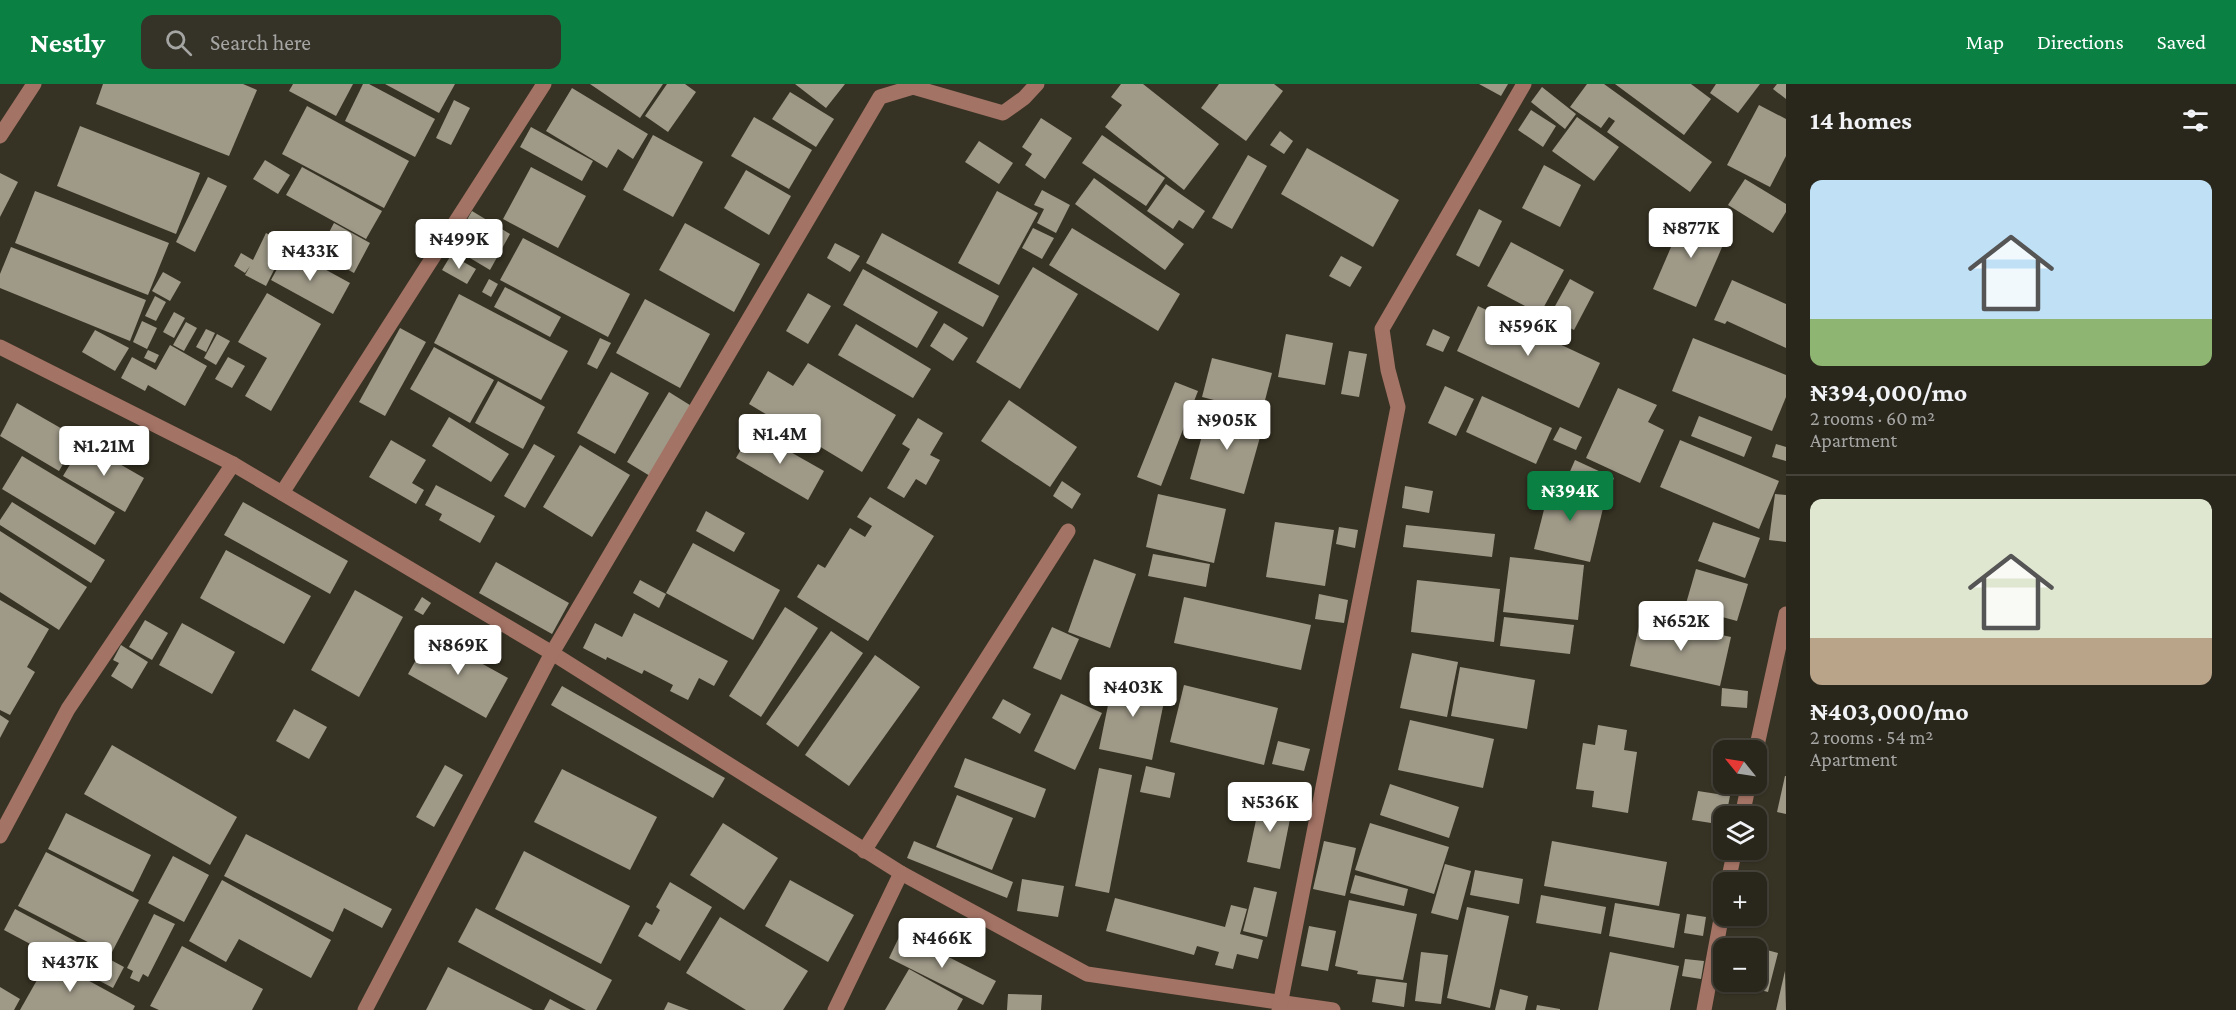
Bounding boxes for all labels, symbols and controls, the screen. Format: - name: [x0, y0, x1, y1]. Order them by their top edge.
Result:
- search box: [141, 15, 561, 69]
- icon: search: [162, 26, 195, 59]
- text: Nestly: [30, 27, 105, 58]
- text: Search here: [210, 30, 311, 55]
- text: Map: [1966, 30, 2004, 54]
- text: Directions: [2037, 30, 2124, 54]
- text: Saved: [2157, 30, 2206, 54]
- icon: filters: [2179, 104, 2212, 137]
- text: 14 homes: [1810, 106, 1912, 135]
- pin: ₦877K: [1649, 208, 1733, 259]
- text: ₦877K: [1663, 216, 1719, 238]
- pin: ₦499K: [417, 219, 501, 270]
- icon: home: [1957, 219, 2065, 327]
- text: ₦499K: [430, 227, 488, 249]
- pin: ₦433K: [268, 231, 352, 282]
- text: ₦433K: [282, 239, 338, 261]
- pin: ₦596K: [1486, 306, 1570, 357]
- text: ₦596K: [1499, 314, 1557, 336]
- text: ₦394,000/mo: [1810, 378, 1967, 407]
- pin: ₦905K: [1185, 400, 1269, 451]
- text: 2 rooms · 60 m²: [1810, 407, 1935, 429]
- text: ₦905K: [1197, 408, 1257, 430]
- pin: ₦1.4M: [738, 414, 822, 465]
- text: ₦1.4M: [753, 422, 807, 444]
- pin: ₦1.21M: [55, 426, 153, 477]
- text: Apartment: [1810, 429, 1897, 451]
- text: ₦1.21M: [73, 434, 135, 456]
- pin: ₦394K: [1528, 471, 1612, 522]
- text: ₦394K: [1541, 479, 1599, 501]
- icon: home: [1957, 538, 2065, 646]
- pin: ₦652K: [1639, 601, 1723, 652]
- text: ₦652K: [1653, 609, 1709, 631]
- pin: ₦869K: [416, 625, 500, 676]
- text: ₦869K: [428, 633, 488, 655]
- pin: ₦403K: [1091, 667, 1175, 718]
- text: ₦403K: [1104, 675, 1162, 697]
- text: ₦403,000/mo: [1810, 697, 1969, 726]
- text: 2 rooms · 54 m²: [1810, 726, 1933, 748]
- north arrow: [1713, 740, 1767, 794]
- map controls: [1713, 740, 1767, 992]
- text: Apartment: [1810, 748, 1897, 770]
- pin: ₦536K: [1228, 782, 1312, 833]
- text: ₦536K: [1242, 790, 1298, 812]
- button: layers: [1713, 806, 1767, 860]
- button: +: [1713, 872, 1767, 926]
- pin: ₦466K: [900, 918, 984, 969]
- text: ₦466K: [912, 926, 972, 948]
- button: −: [1713, 938, 1767, 992]
- pin: ₦437K: [28, 942, 112, 993]
- text: ₦437K: [42, 950, 98, 972]

